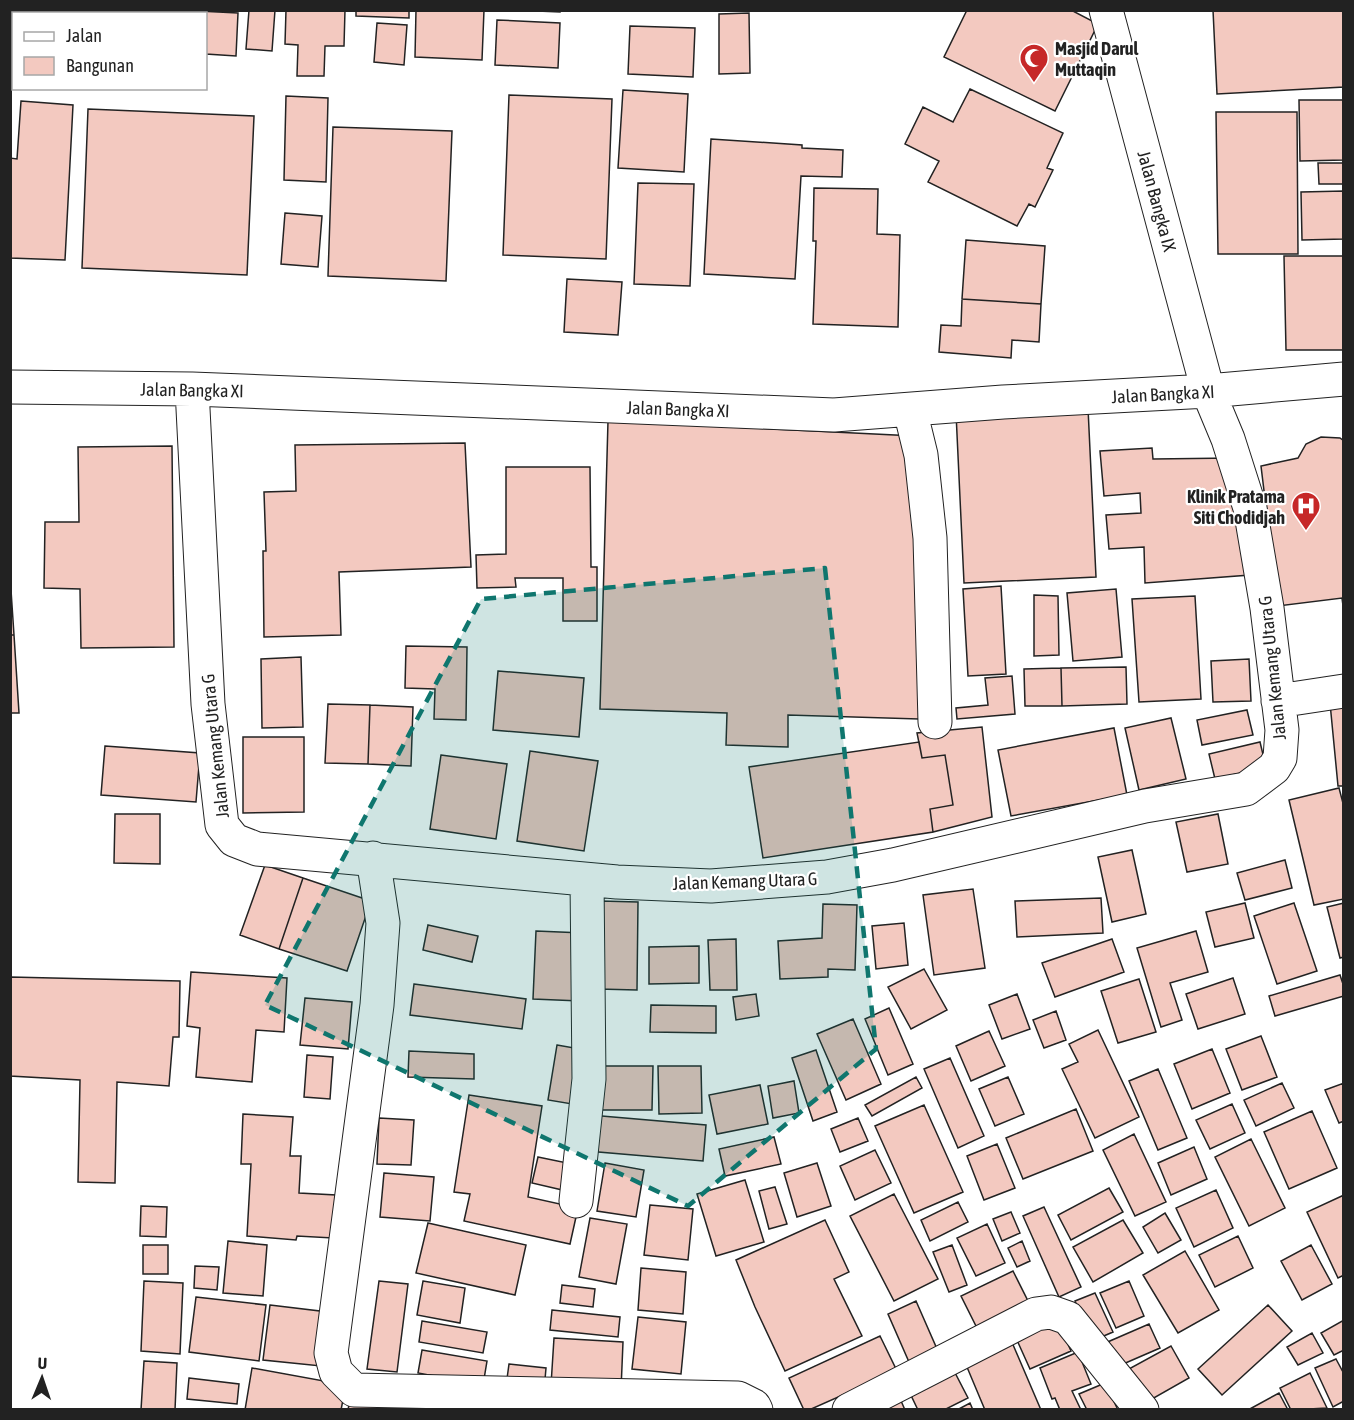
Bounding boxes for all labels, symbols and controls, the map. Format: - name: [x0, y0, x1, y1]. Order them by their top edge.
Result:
- legend: [12, 12, 207, 90]
- text: Jalan: [66, 25, 102, 46]
- place label: Masjid Darul Muttaqin: [1055, 38, 1139, 80]
- mosque icon: Masjid Darul Muttaqin: [1018, 42, 1050, 84]
- text: Bangunan: [66, 55, 134, 76]
- street label: Jalan Bangka IX: [1133, 148, 1181, 254]
- street label: Jalan Bangka XI: [140, 379, 244, 401]
- street label: Jalan Bangka XI: [1111, 381, 1215, 407]
- street label: Jalan Bangka XI: [626, 397, 730, 421]
- place label: Klinik Pratama Siti Chodidjah: [1187, 486, 1285, 528]
- hospital icon: Klinik Pratama Siti Chodidjah: [1290, 490, 1322, 532]
- street label: Jalan Kemang Utara G: [1254, 595, 1290, 741]
- street label: Jalan Kemang Utara G: [197, 673, 233, 819]
- street label: Jalan Kemang Utara G: [672, 868, 818, 894]
- north arrow: [12, 1348, 72, 1408]
- text: U: [37, 1354, 48, 1372]

